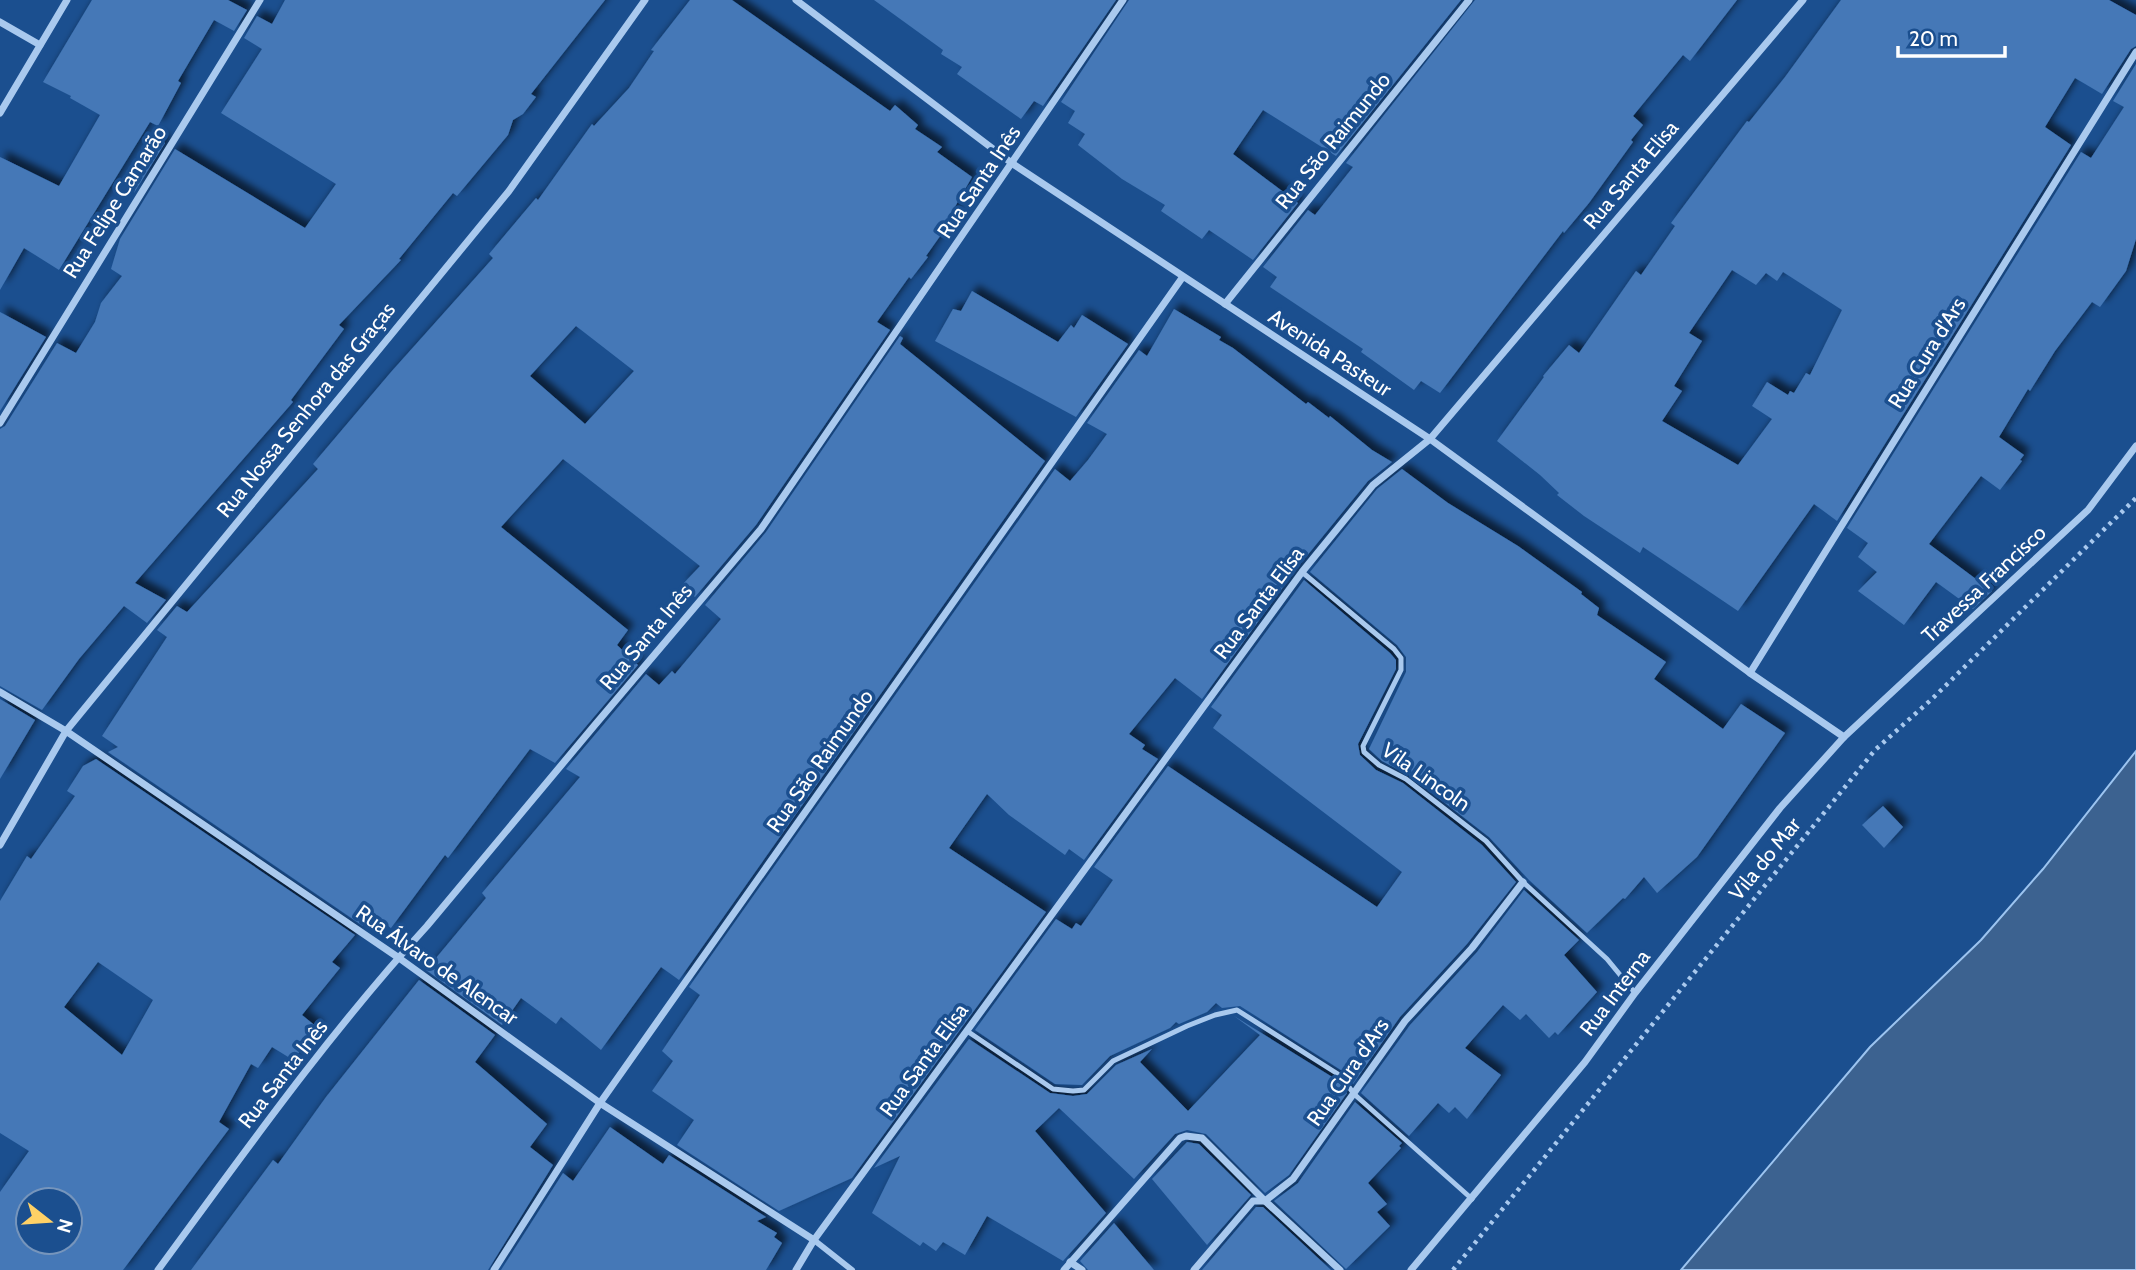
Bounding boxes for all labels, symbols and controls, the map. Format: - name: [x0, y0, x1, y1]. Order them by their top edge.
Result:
- scale bar: [1898, 14, 2005, 58]
- text: 20 m: [1909, 26, 1958, 51]
- street label: Rua São Raimundo: [1270, 67, 1395, 214]
- street label: Rua Santa Elisa: [1578, 115, 1683, 234]
- street label: Rua Santa Inês: [932, 120, 1026, 243]
- street label: Rua Felipe Camarão: [58, 121, 172, 283]
- street label: Rua Cura d'Ars: [1883, 293, 1971, 413]
- street label: Rua Nossa Senhora das Graças: [211, 297, 400, 522]
- street label: Avenida Pasteur: [1264, 304, 1397, 402]
- street label: Travessa Francisco: [1916, 520, 2051, 648]
- street label: Rua Santa Elisa: [1208, 542, 1309, 664]
- street label: Rua Santa Inês: [594, 578, 697, 695]
- street label: Rua São Raimundo: [761, 685, 878, 837]
- street label: Vila Lincoln: [1377, 737, 1475, 816]
- street label: Vila do Mar: [1724, 812, 1806, 905]
- street label: Rua Álvaro de Alencar: [351, 899, 523, 1030]
- street label: Rua Interna: [1574, 945, 1655, 1041]
- street label: Rua Santa Elisa: [874, 998, 973, 1121]
- street label: Rua Cura d'Ars: [1301, 1013, 1394, 1130]
- street label: Rua Santa Inês: [233, 1014, 333, 1133]
- north arrow: [14, 1186, 84, 1256]
- text: N: [52, 1216, 78, 1236]

